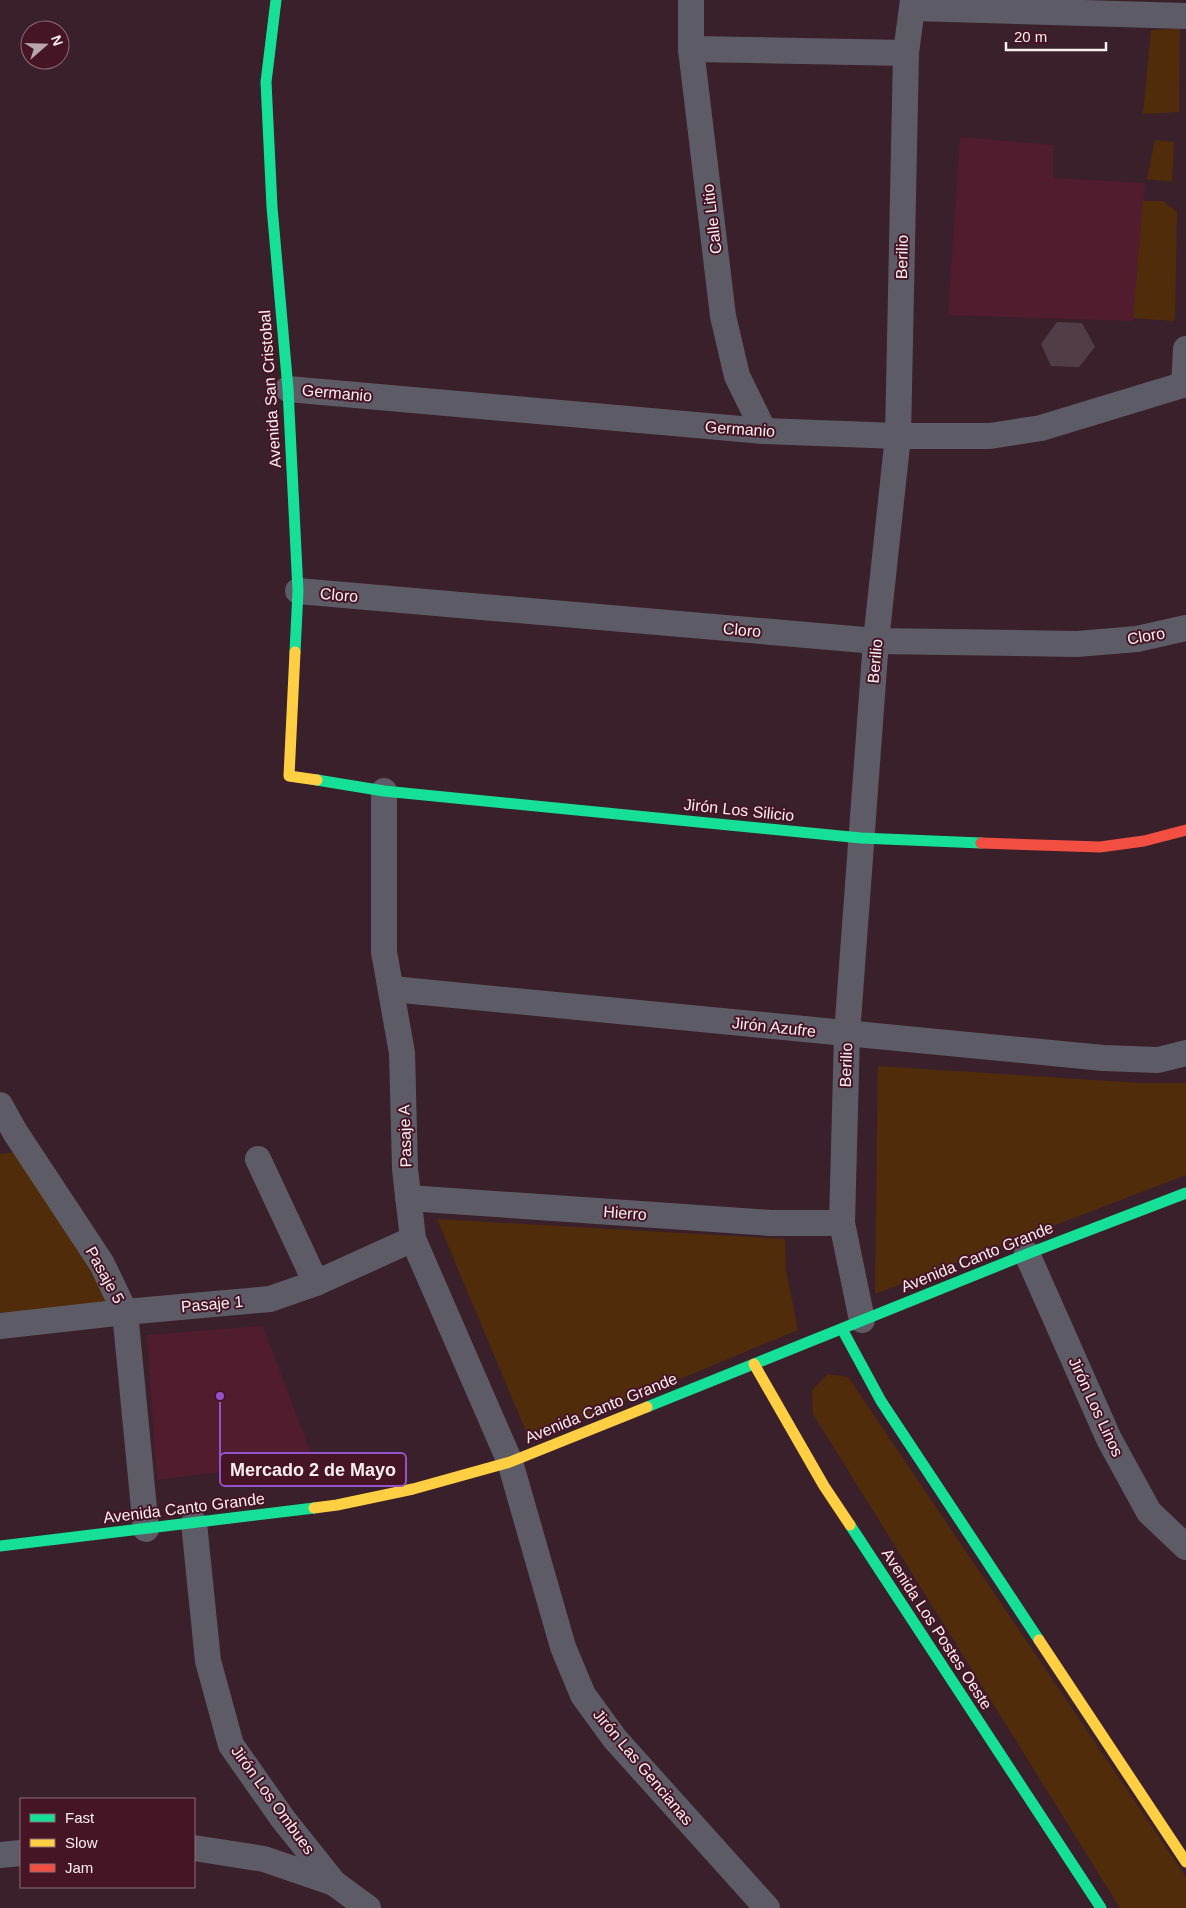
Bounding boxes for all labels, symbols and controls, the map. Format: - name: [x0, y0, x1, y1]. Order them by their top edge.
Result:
- north arrow: [20, 20, 70, 70]
- scale bar: [1006, 20, 1106, 52]
- text: 20 m: [1014, 28, 1047, 45]
- text: N: [48, 33, 66, 48]
- street label: Calle Litio: [699, 183, 725, 255]
- street label: Berilio: [893, 235, 911, 279]
- street label: Avenida San Cristobal: [256, 310, 284, 468]
- street label: Germanio: [301, 381, 373, 405]
- street label: Germanio: [704, 418, 776, 440]
- street label: Cloro: [319, 585, 359, 605]
- street label: Cloro: [722, 620, 762, 640]
- street label: Cloro: [1126, 624, 1166, 648]
- street label: Berilio: [865, 638, 885, 684]
- street label: Jirón Los Silicio: [683, 796, 795, 824]
- street label: Jirón Azufre: [731, 1014, 817, 1040]
- street label: Berilio: [837, 1042, 855, 1088]
- street label: Pasaje A: [395, 1104, 415, 1168]
- street label: Hierro: [603, 1203, 647, 1223]
- street label: Avenida Canto Grande: [898, 1219, 1056, 1295]
- street label: Pasaje 5: [82, 1244, 128, 1306]
- street label: Pasaje 1: [180, 1293, 244, 1315]
- street label: Jirón Los Linos: [1066, 1355, 1126, 1459]
- street label: Avenida Canto Grande: [522, 1370, 680, 1446]
- callout: Mercado 2 de Mayo: [220, 1453, 406, 1486]
- text: Mercado 2 de Mayo: [230, 1460, 396, 1480]
- street label: Avenida Canto Grande: [102, 1490, 266, 1526]
- street label: Avenida Los Postes Oeste: [879, 1545, 995, 1713]
- street label: Jirón Las Gencianas: [590, 1706, 696, 1828]
- street label: Jirón Los Ombues: [228, 1742, 318, 1858]
- legend: [20, 1798, 195, 1888]
- text: Fast: [65, 1809, 95, 1826]
- text: Slow: [65, 1834, 98, 1851]
- text: Jam: [65, 1859, 93, 1876]

